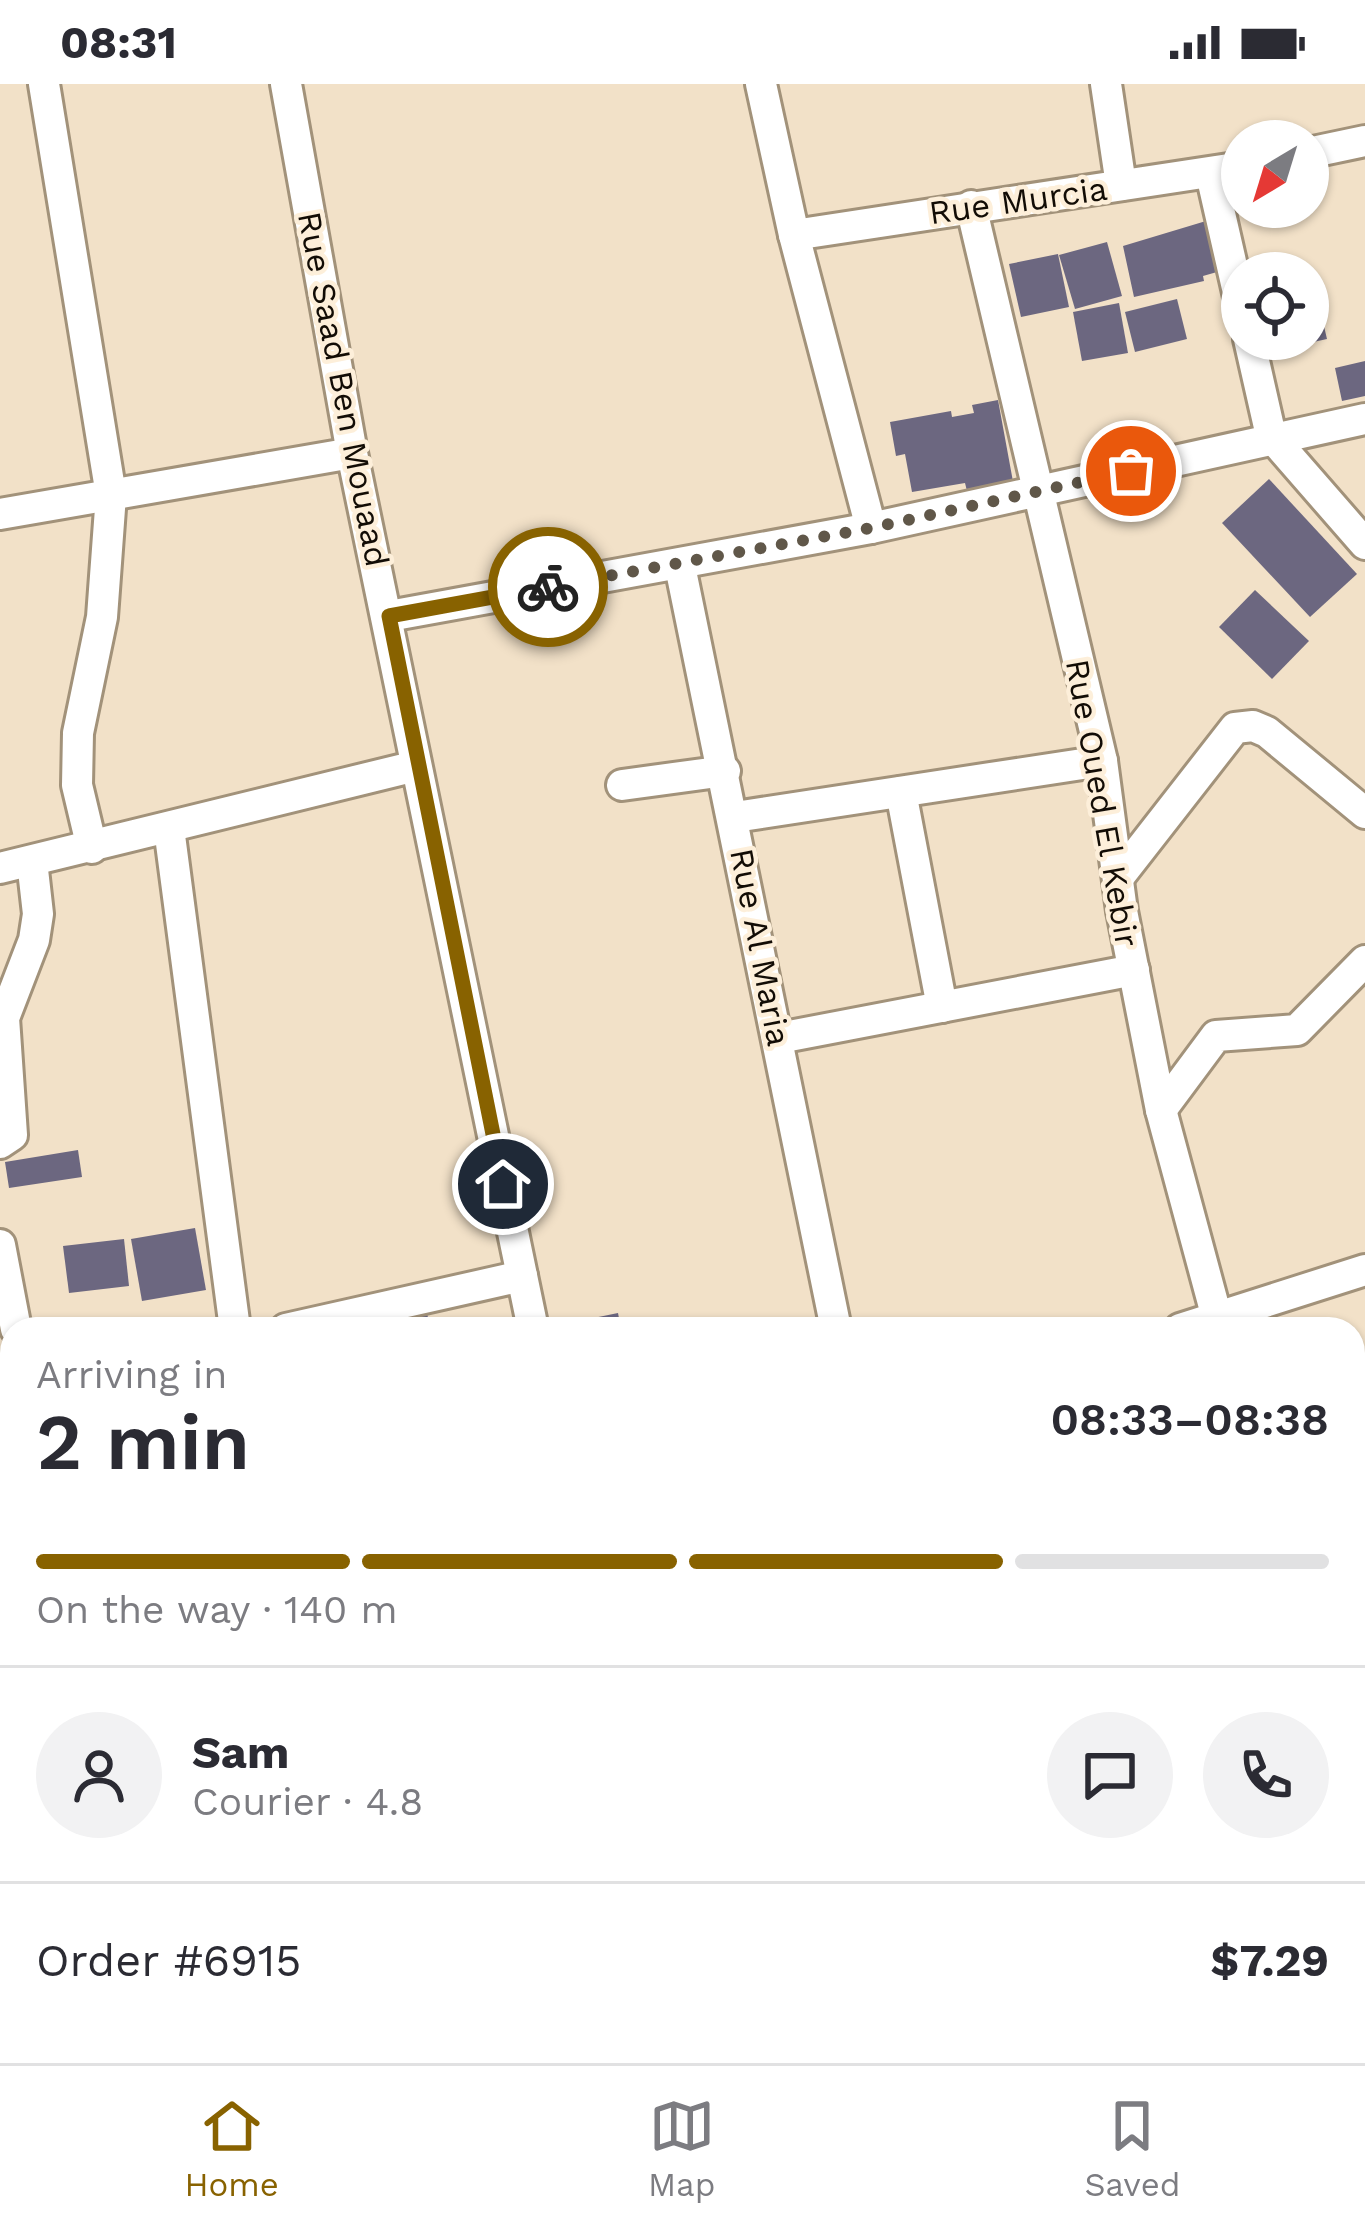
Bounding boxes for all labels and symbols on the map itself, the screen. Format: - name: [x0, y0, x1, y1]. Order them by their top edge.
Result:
- north arrow: [1221, 120, 1329, 228]
- street label: Rue Murcia: [927, 169, 1110, 232]
- street label: Rue Saad Ben Mouaad: [290, 208, 397, 570]
- pin: [1080, 420, 1182, 522]
- courier: [488, 527, 608, 647]
- street label: Rue Oued El Kebir: [1058, 656, 1147, 950]
- street label: Rue Al Maria: [722, 845, 799, 1049]
- pin: [452, 1133, 554, 1235]

